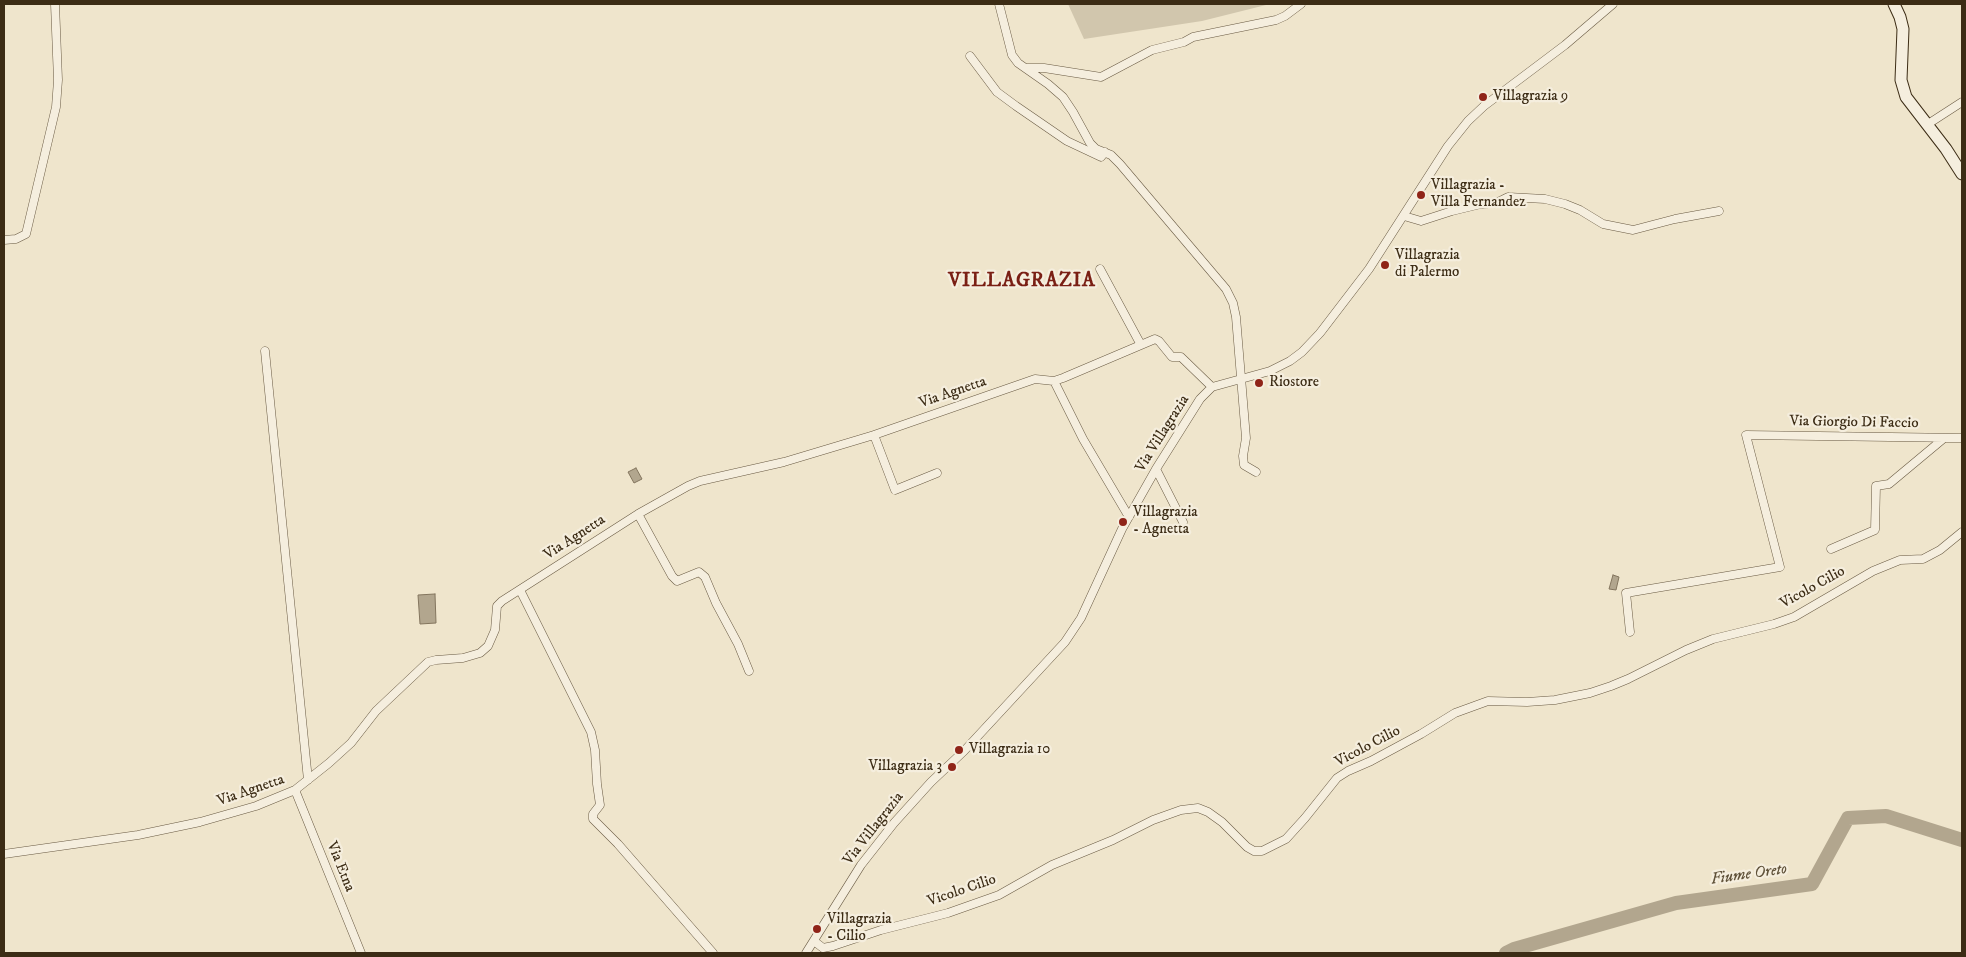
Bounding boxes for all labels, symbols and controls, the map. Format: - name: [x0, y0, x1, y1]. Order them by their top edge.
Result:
- place label: Villagrazia 9: [1493, 88, 1568, 106]
- marker: Villagrazia 9: [1477, 91, 1489, 103]
- place label: Villagrazia - Villa Fernandez: [1431, 177, 1526, 212]
- marker: Villagrazia - Villa Fernandez: [1415, 189, 1427, 201]
- place label: Villagrazia di Palermo: [1395, 247, 1460, 282]
- marker: Villagrazia di Palermo: [1379, 259, 1391, 271]
- district label: VILLAGRAZIA: [947, 270, 1097, 294]
- street label: Via Agnetta: [917, 373, 989, 413]
- place label: Riostore: [1269, 374, 1319, 392]
- marker: Riostore: [1253, 377, 1265, 389]
- street label: Via Villagrazia: [1132, 392, 1194, 476]
- street label: Via Giorgio Di Faccio: [1789, 413, 1919, 433]
- place label: Villagrazia - Agnetta: [1133, 504, 1198, 539]
- street label: Via Agnetta: [541, 511, 609, 565]
- marker: Villagrazia - Agnetta: [1117, 516, 1129, 528]
- street label: Vicolo Cilio: [1777, 563, 1849, 613]
- street label: Vicolo Cilio: [1332, 722, 1404, 772]
- place label: Villagrazia 10: [969, 741, 1050, 759]
- marker: Villagrazia 10: [953, 744, 965, 756]
- place label: Villagrazia 3: [869, 758, 942, 776]
- marker: Villagrazia 3: [946, 761, 958, 773]
- street label: Via Agnetta: [215, 771, 287, 811]
- street label: Via Villagrazia: [840, 789, 908, 869]
- street label: Via Etna: [322, 839, 358, 895]
- water label: Fiume Oreto: [1710, 860, 1788, 890]
- street label: Vicolo Cilio: [925, 871, 999, 911]
- place label: Villagrazia - Cilio: [827, 911, 892, 946]
- marker: Villagrazia - Cilio: [811, 923, 823, 935]

